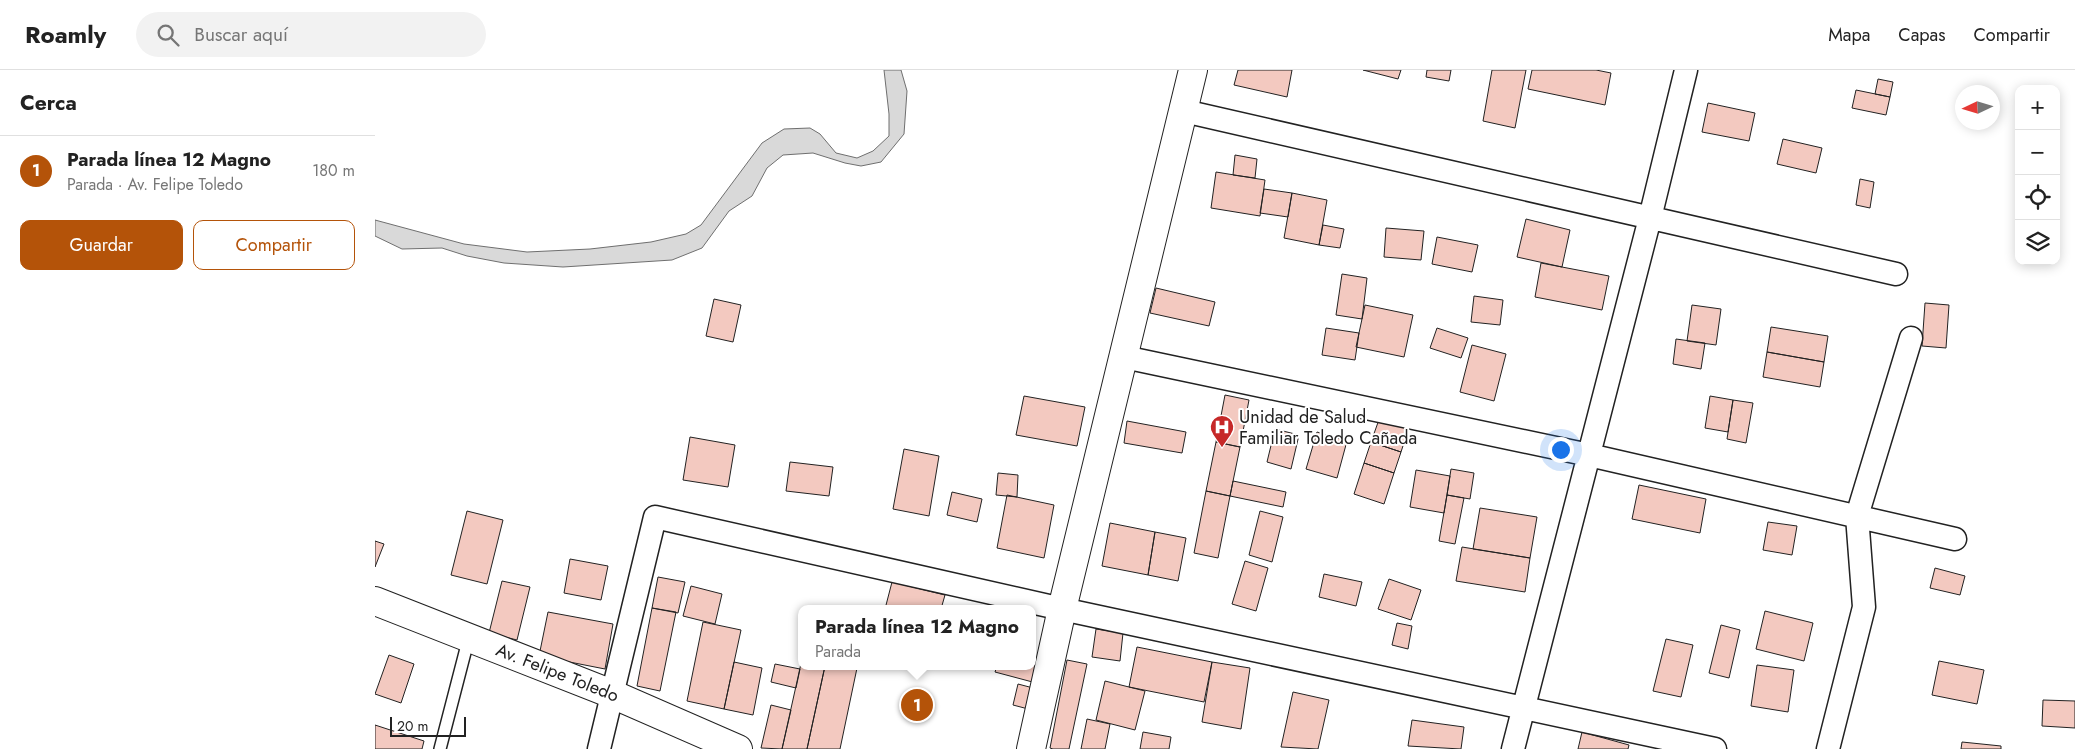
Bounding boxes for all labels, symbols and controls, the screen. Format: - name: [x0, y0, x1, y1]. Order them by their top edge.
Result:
- search box: [136, 12, 486, 57]
- text: Roamly: [25, 17, 106, 52]
- icon: search: [154, 21, 182, 49]
- text: Buscar aquí: [194, 21, 288, 48]
- text: Mapa: [1828, 22, 1870, 48]
- text: Capas: [1898, 22, 1946, 48]
- text: Compartir: [1974, 22, 2050, 48]
- north arrow: [1955, 85, 2000, 130]
- map controls: [2015, 85, 2060, 265]
- button: +: [2015, 85, 2060, 130]
- text: Cerca: [20, 88, 77, 118]
- button: −: [2015, 130, 2060, 175]
- text: Parada línea 12 Magno: [67, 146, 271, 173]
- text: 1: [32, 159, 40, 182]
- text: 180 m: [312, 159, 355, 182]
- text: Parada · Av. Felipe Toledo: [67, 173, 243, 196]
- button: locate: [2015, 175, 2060, 220]
- button: Guardar: [20, 220, 183, 270]
- button: Compartir: [193, 220, 355, 270]
- button: layers: [2015, 220, 2060, 265]
- place label: Unidad de Salud Familiar Toledo Cañada: [1239, 404, 1417, 451]
- hospital icon: Unidad de Salud Familiar Toledo Cañada: [1209, 414, 1235, 448]
- your location: [1548, 437, 1574, 463]
- popup: [798, 605, 1036, 670]
- text: Parada línea 12 Magno: [815, 613, 1019, 640]
- street label: Av. Felipe Toledo: [492, 637, 623, 709]
- text: Parada: [815, 640, 861, 663]
- pin: 1: [901, 686, 933, 724]
- scale bar: [390, 714, 466, 737]
- text: 20 m: [397, 716, 429, 736]

